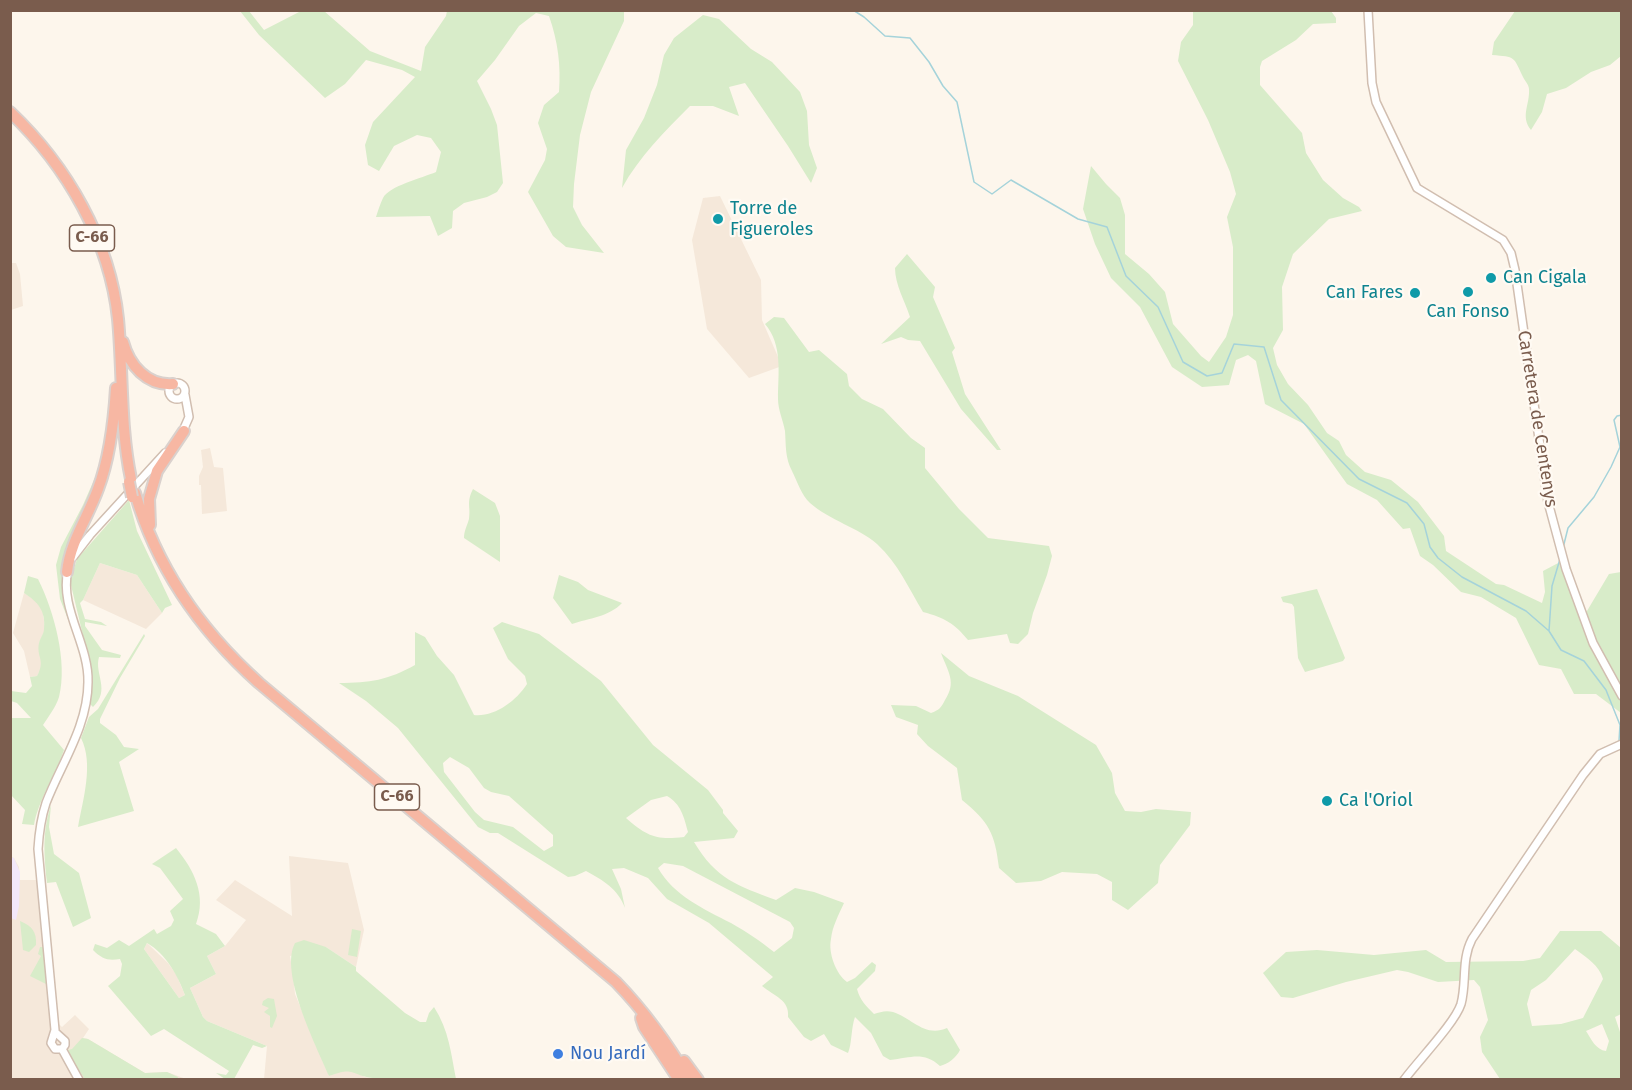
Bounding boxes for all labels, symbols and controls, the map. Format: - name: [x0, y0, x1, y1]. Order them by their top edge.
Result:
- place label: Torre de Figueroles: [730, 198, 813, 240]
- marker: Torre de Figueroles: [711, 212, 725, 226]
- road number: C-66: [70, 225, 115, 251]
- place label: Can Cigala: [1503, 267, 1587, 289]
- marker: Can Cigala: [1484, 271, 1498, 285]
- place label: Can Fares: [1326, 282, 1403, 304]
- marker: Can Fonso: [1461, 285, 1475, 299]
- marker: Can Fares: [1408, 286, 1422, 300]
- place label: Can Fonso: [1426, 301, 1510, 323]
- street label: Carretera de Centenys: [1512, 329, 1562, 509]
- road number: C-66: [374, 784, 420, 810]
- place label: Ca l'Oriol: [1339, 790, 1413, 812]
- marker: Ca l'Oriol: [1320, 794, 1334, 808]
- place label: Nou Jardí: [570, 1043, 646, 1065]
- marker: Nou Jardí: [551, 1047, 565, 1061]

